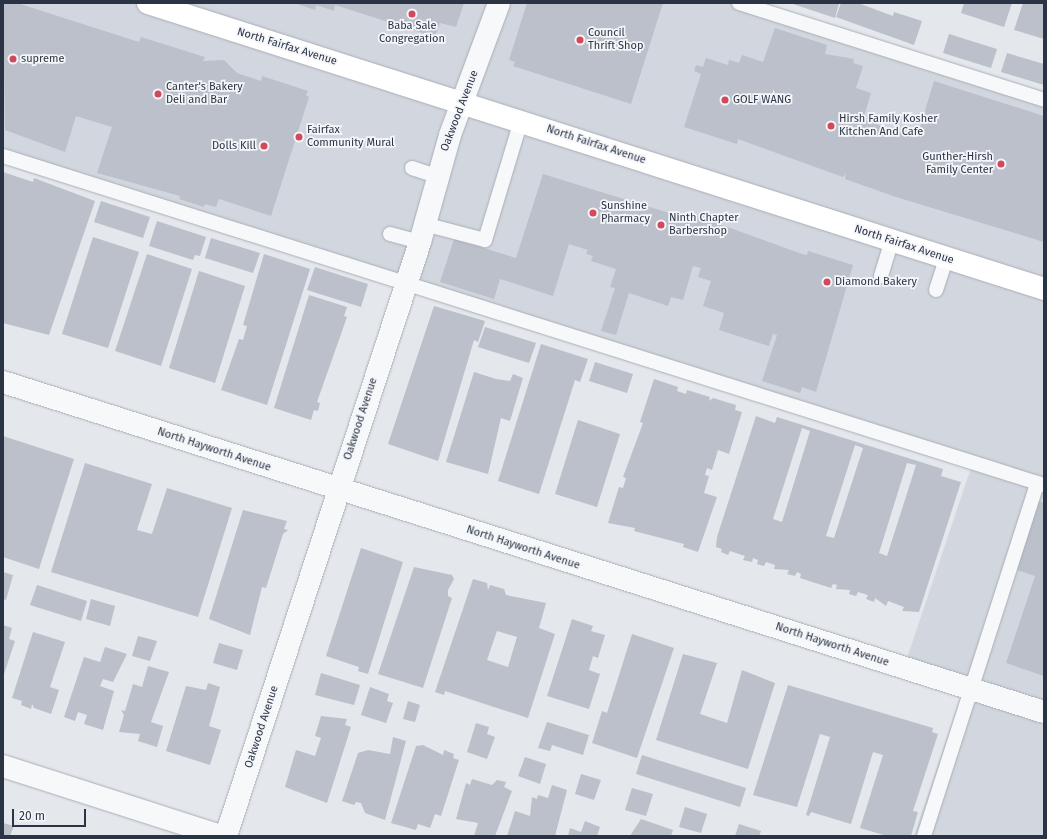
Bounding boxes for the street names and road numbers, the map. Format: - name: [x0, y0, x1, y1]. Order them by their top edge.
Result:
- street label: North Fairfax Avenue: [235, 26, 339, 68]
- street label: Oakwood Avenue: [438, 69, 482, 153]
- street label: North Fairfax Avenue: [545, 123, 647, 167]
- street label: North Fairfax Avenue: [853, 223, 955, 267]
- street label: Oakwood Avenue: [341, 376, 381, 462]
- street label: North Hayworth Avenue: [156, 425, 272, 475]
- street label: North Hayworth Avenue: [465, 523, 581, 573]
- street label: North Hayworth Avenue: [774, 620, 890, 670]
- street label: Oakwood Avenue: [242, 684, 282, 770]

